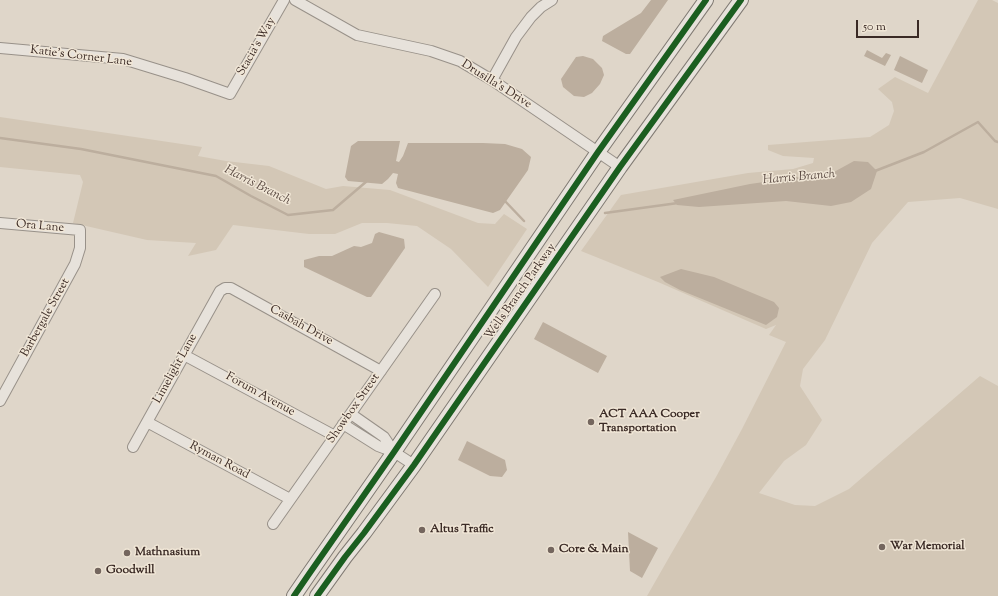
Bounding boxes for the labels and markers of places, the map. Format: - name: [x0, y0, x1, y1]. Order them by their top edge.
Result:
- place label: ACT AAA Cooper Transportation: [599, 408, 700, 436]
- marker: ACT AAA Cooper Transportation: [586, 417, 596, 427]
- place label: Altus Traffic: [430, 523, 494, 537]
- marker: Altus Traffic: [417, 525, 427, 535]
- place label: War Memorial: [890, 540, 965, 554]
- marker: War Memorial: [877, 542, 887, 552]
- place label: Core & Main: [559, 543, 629, 557]
- marker: Core & Main: [546, 545, 556, 555]
- place label: Mathnasium: [135, 546, 200, 560]
- marker: Mathnasium: [122, 548, 132, 558]
- place label: Goodwill: [106, 564, 155, 578]
- marker: Goodwill: [93, 566, 103, 576]

